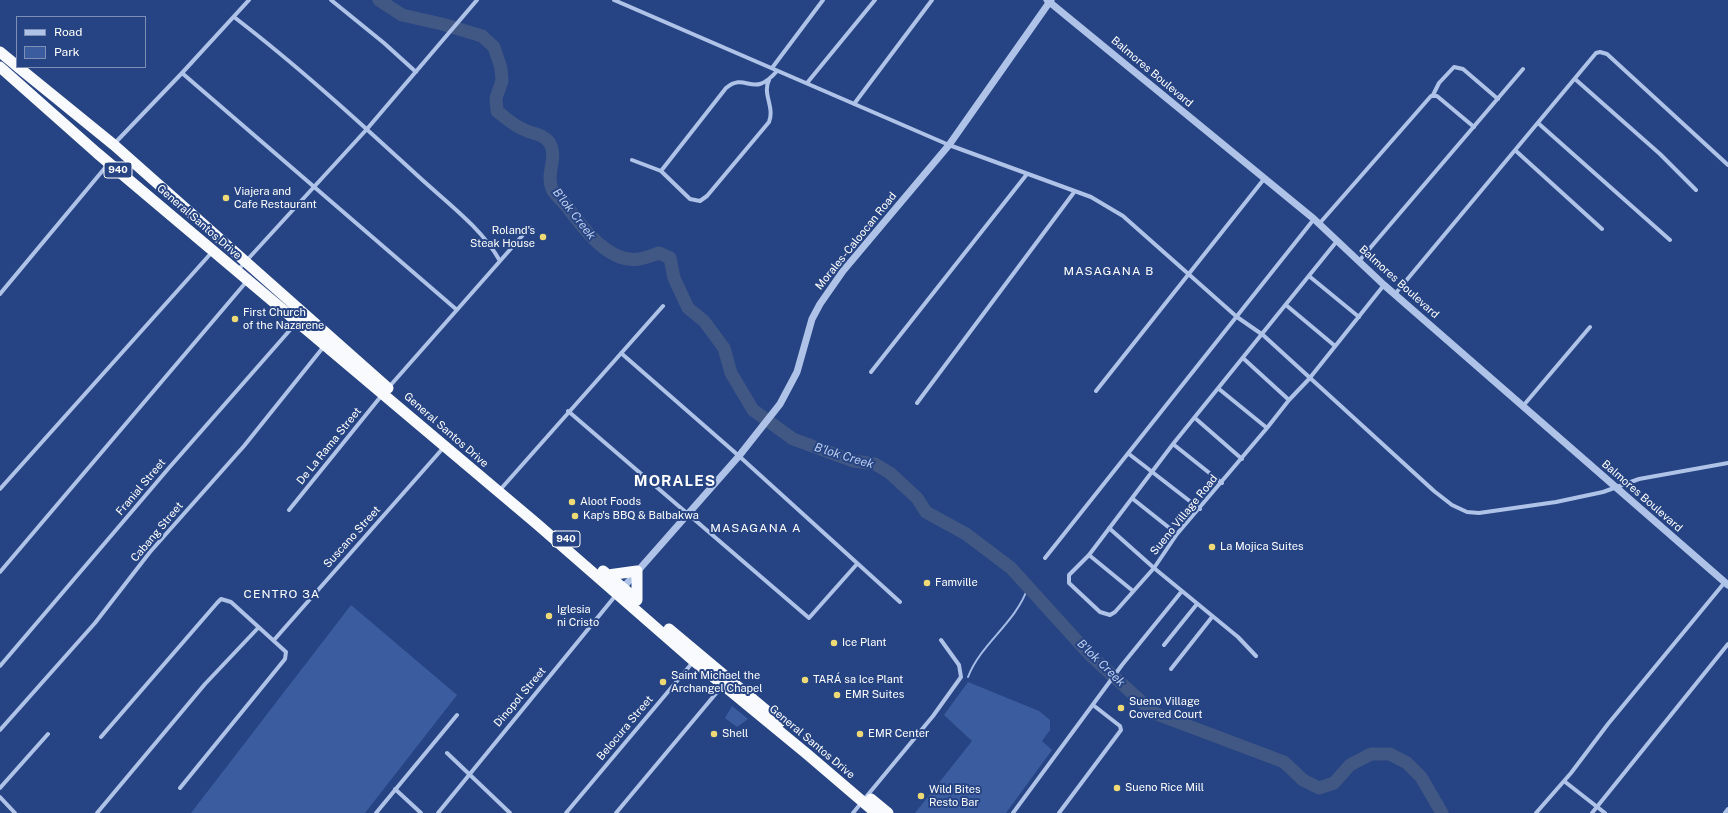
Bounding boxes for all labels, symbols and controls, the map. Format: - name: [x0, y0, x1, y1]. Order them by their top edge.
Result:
- legend: [16, 16, 146, 68]
- text: Road: [54, 25, 82, 39]
- street label: Balmores Boulevard: [1108, 34, 1196, 110]
- text: Park: [54, 45, 80, 59]
- road number: 940: [104, 162, 132, 178]
- street label: General Santos Drive: [154, 182, 244, 262]
- place label: Viajera and Cafe Restaurant: [234, 185, 317, 211]
- water label: B'lok Creek: [549, 185, 599, 243]
- street label: Morales-Caloocan Road: [813, 190, 899, 292]
- marker: Viajera and Cafe Restaurant: [221, 193, 231, 203]
- place label: Roland's Steak House: [470, 224, 535, 250]
- marker: Roland's Steak House: [538, 232, 548, 242]
- street label: Balmores Boulevard: [1356, 243, 1442, 321]
- district label: MASAGANA B: [1064, 264, 1154, 278]
- place label: First Church of the Nazarene: [243, 306, 324, 332]
- marker: First Church of the Nazarene: [230, 314, 240, 324]
- street label: General Santos Drive: [401, 390, 491, 470]
- street label: De La Rama Street: [294, 405, 364, 487]
- water label: B'lok Creek: [813, 440, 875, 472]
- street label: Franial Street: [113, 456, 169, 518]
- street label: Balmores Boulevard: [1599, 457, 1685, 535]
- district label: MORALES: [634, 472, 716, 490]
- street label: Sueno Village Road: [1148, 472, 1220, 558]
- place label: Aloot Foods: [580, 495, 641, 509]
- marker: Aloot Foods: [567, 497, 577, 507]
- street label: Cabang Street: [128, 499, 186, 565]
- street label: Suscano Street: [321, 503, 383, 571]
- place label: Kap's BBQ & Balbakwa: [583, 509, 699, 523]
- marker: Kap's BBQ & Balbakwa: [570, 511, 580, 521]
- district label: MASAGANA A: [710, 521, 802, 535]
- road number: 940: [552, 531, 580, 547]
- place label: La Mojica Suites: [1220, 540, 1304, 554]
- marker: La Mojica Suites: [1207, 542, 1217, 552]
- place label: Famville: [935, 576, 978, 590]
- marker: Famville: [922, 578, 932, 588]
- district label: CENTRO 3A: [244, 587, 320, 601]
- place label: Iglesia ni Cristo: [557, 603, 599, 629]
- marker: Iglesia ni Cristo: [544, 611, 554, 621]
- place label: Ice Plant: [842, 636, 887, 650]
- water label: B'lok Creek: [1074, 637, 1128, 689]
- marker: Ice Plant: [829, 638, 839, 648]
- street label: Dinopol Street: [491, 664, 549, 730]
- place label: Saint Michael the Archangel Chapel: [671, 669, 763, 695]
- place label: TARÁ sa Ice Plant: [813, 673, 903, 687]
- marker: TARÁ sa Ice Plant: [800, 675, 810, 685]
- marker: Saint Michael the Archangel Chapel: [658, 677, 668, 687]
- place label: EMR Suites: [845, 688, 904, 702]
- marker: EMR Suites: [832, 690, 842, 700]
- street label: Belocura Street: [594, 693, 656, 763]
- place label: Sueno Village Covered Court: [1129, 695, 1203, 721]
- street label: General Santos Drive: [767, 702, 857, 782]
- marker: Sueno Village Covered Court: [1116, 703, 1126, 713]
- place label: Shell: [722, 727, 748, 741]
- place label: EMR Center: [868, 727, 929, 741]
- marker: Shell: [709, 729, 719, 739]
- marker: EMR Center: [855, 729, 865, 739]
- place label: Sueno Rice Mill: [1125, 781, 1204, 795]
- place label: Wild Bites Resto Bar: [929, 783, 981, 809]
- marker: Sueno Rice Mill: [1112, 783, 1122, 793]
- marker: Wild Bites Resto Bar: [916, 791, 926, 801]

